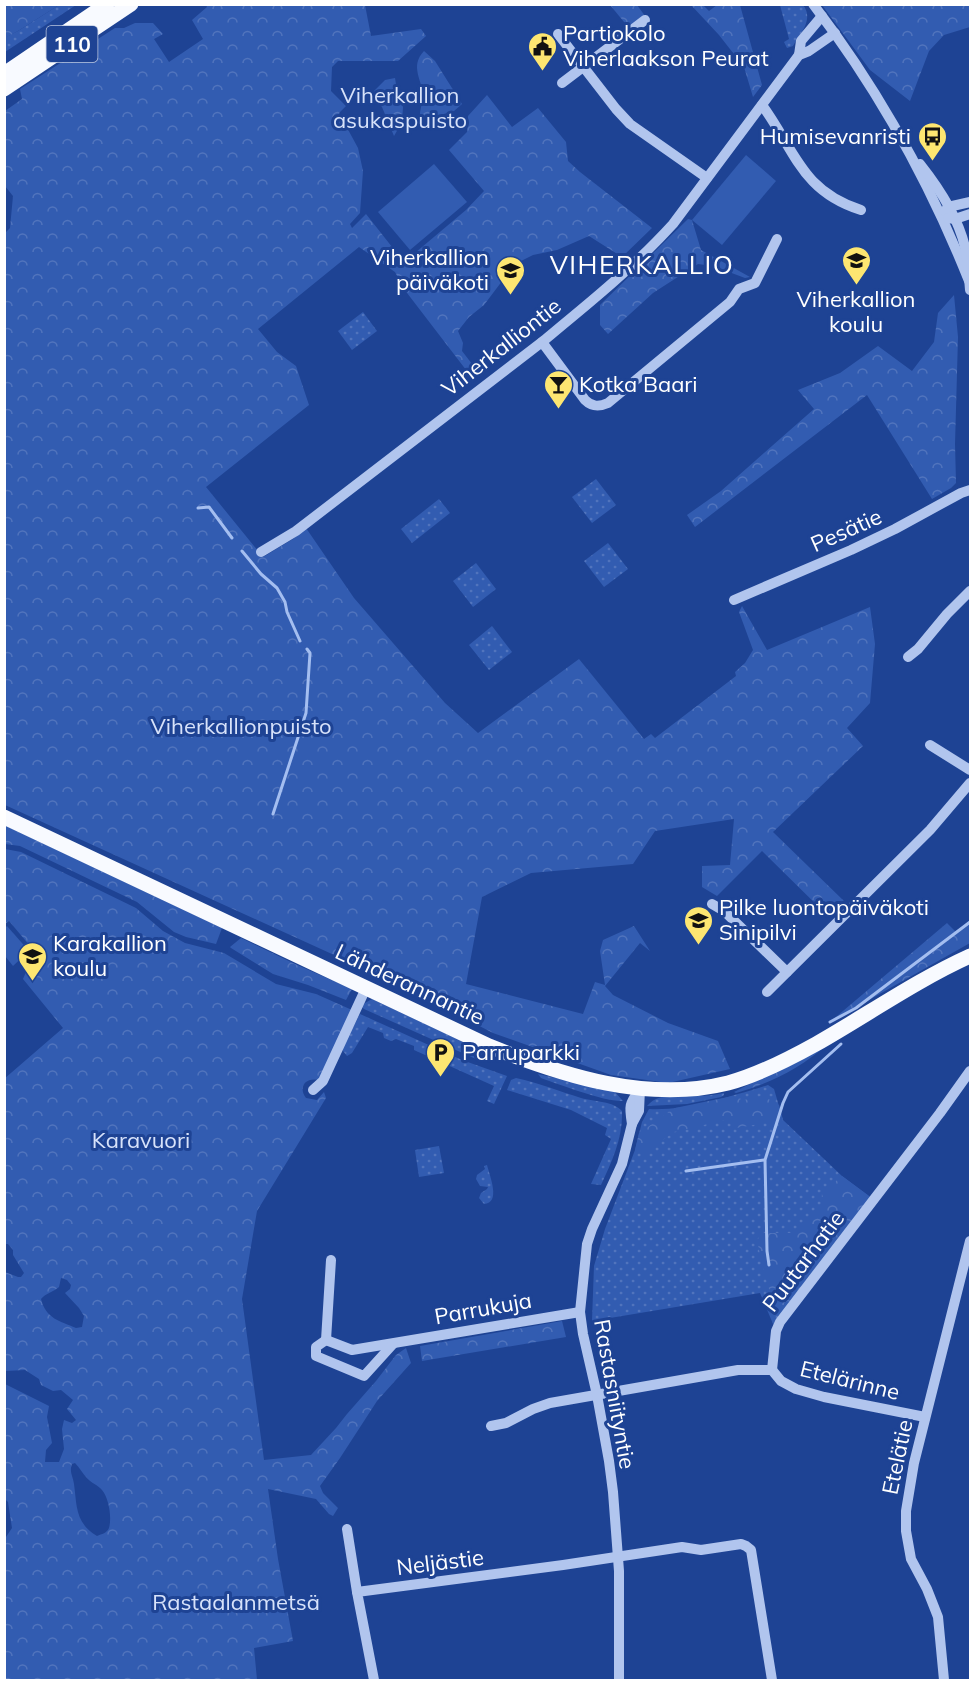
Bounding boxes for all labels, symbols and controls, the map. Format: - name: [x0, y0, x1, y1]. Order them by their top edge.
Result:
- place label: Partiokolo Viherlaakson Peurat: [563, 19, 769, 72]
- road number: 110: [46, 26, 98, 62]
- public building icon: Partiokolo Viherlaakson Peurat: [526, 30, 558, 72]
- park label: Viherkallion asukaspuisto: [333, 81, 467, 134]
- bus stop icon: Humisevanristi: [916, 120, 948, 162]
- place label: Humisevanristi: [760, 122, 911, 150]
- place label: Viherkallion päiväkoti: [370, 243, 489, 296]
- school or university icon: Viherkallion koulu: [840, 244, 872, 286]
- district label: VIHERKALLIO: [550, 248, 734, 281]
- school or university icon: Viherkallion päiväkoti: [494, 254, 526, 296]
- place label: Viherkallion koulu: [796, 285, 916, 338]
- street label: Viherkalliontie: [436, 292, 566, 402]
- bar icon: Kotka Baari: [542, 368, 574, 410]
- place label: Kotka Baari: [579, 370, 698, 398]
- street label: Pesätie: [806, 502, 886, 558]
- park label: Viherkallionpuisto: [150, 712, 332, 740]
- place label: Pilke luontopäiväkoti Sinipilvi: [719, 893, 929, 946]
- school or university icon: Pilke luontopäiväkoti Sinipilvi: [682, 904, 714, 946]
- place label: Karakallion koulu: [53, 929, 167, 982]
- street label: Lähderannantie: [331, 937, 489, 1031]
- school or university icon: Karakallion koulu: [16, 940, 48, 982]
- parking icon: Parruparkki: [425, 1036, 457, 1078]
- place label: Parruparkki: [462, 1038, 580, 1066]
- park label: Karavuori: [92, 1126, 190, 1154]
- street label: Puutarhatie: [756, 1205, 850, 1317]
- street label: Parrukuja: [432, 1286, 534, 1330]
- street label: Rastasniityntie: [588, 1317, 642, 1471]
- street label: Etelärinne: [797, 1354, 903, 1406]
- street label: Etelätie: [875, 1417, 919, 1497]
- street label: Neljästie: [395, 1543, 485, 1581]
- park label: Rastaalanmetsä: [152, 1588, 320, 1616]

